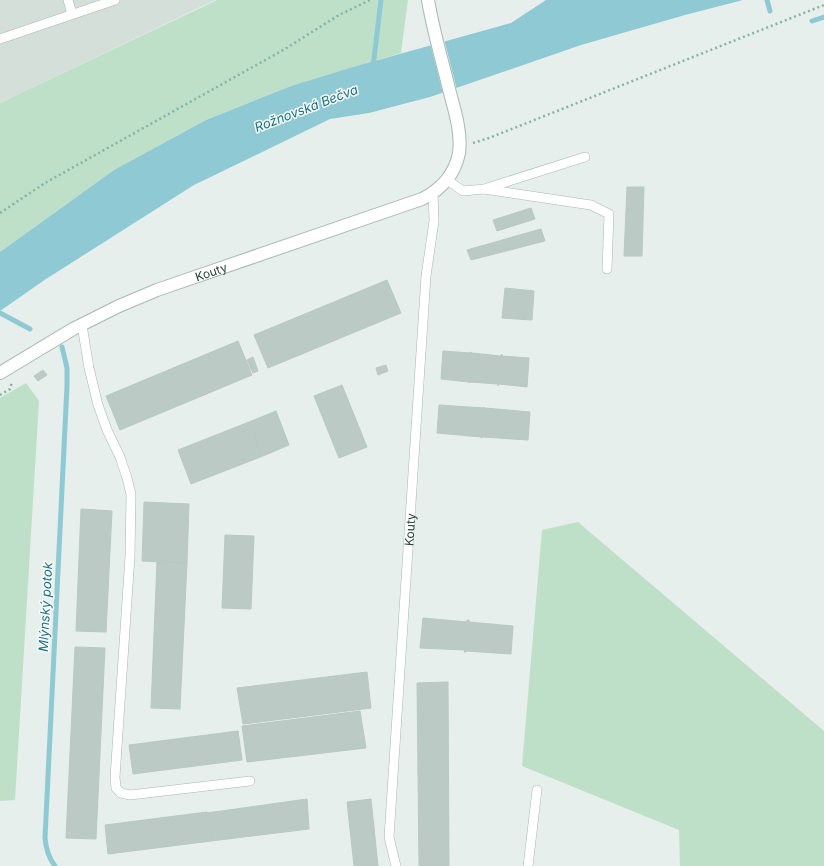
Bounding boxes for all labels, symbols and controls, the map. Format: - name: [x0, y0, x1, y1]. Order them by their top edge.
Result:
- water label: Rožnovská Bečva: [252, 81, 360, 135]
- street label: Kouty: [193, 259, 229, 284]
- street label: Kouty: [401, 512, 418, 546]
- water label: Mlýnský potok: [35, 561, 55, 652]

